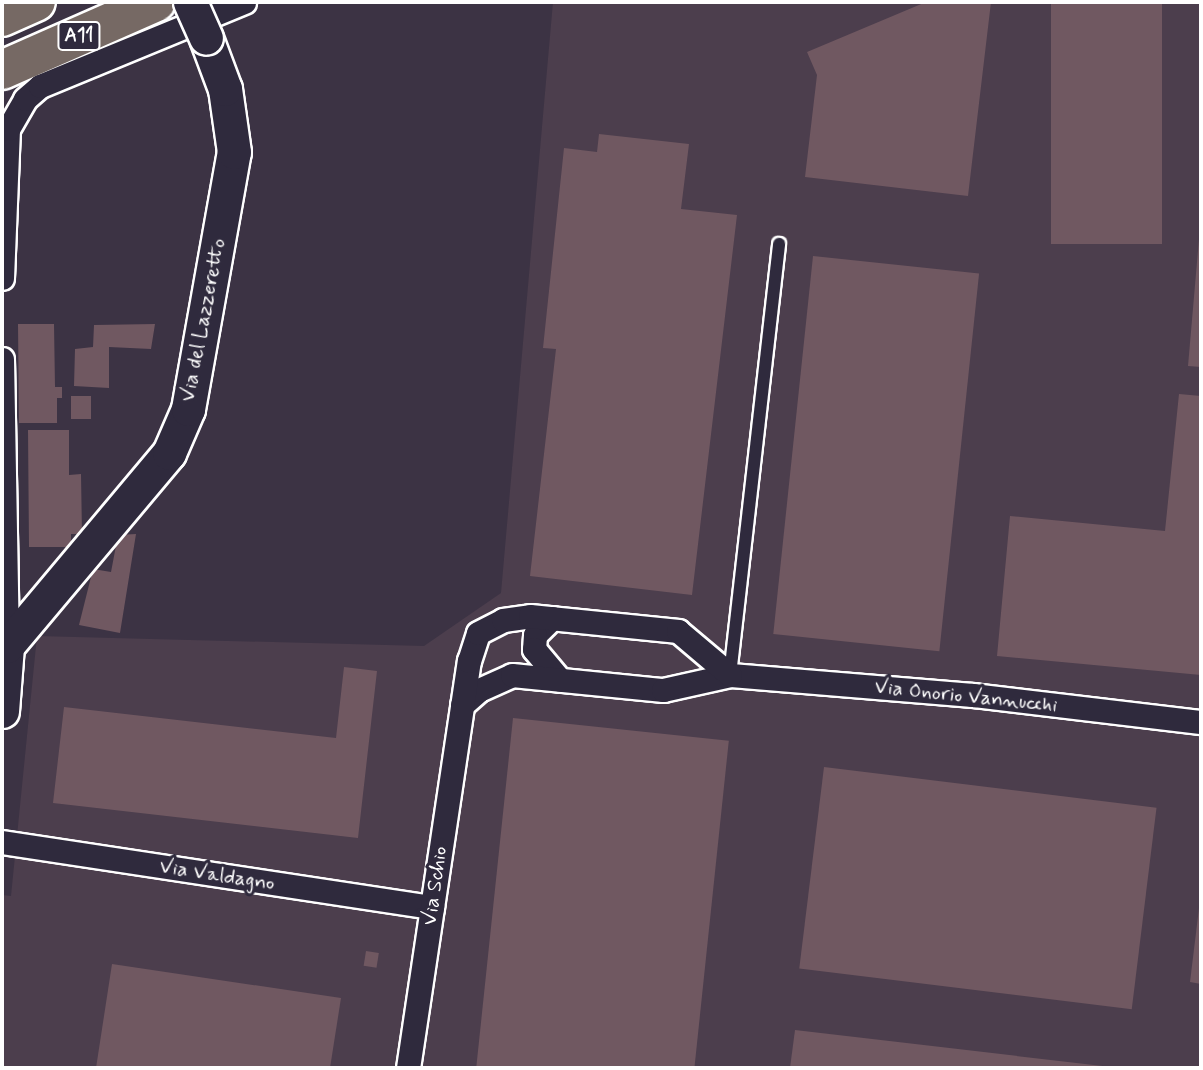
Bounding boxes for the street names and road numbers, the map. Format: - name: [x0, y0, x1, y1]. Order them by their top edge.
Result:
- road number: A11: [56, 20, 102, 52]
- street label: Via del Lazzeretto: [175, 236, 231, 404]
- street label: Via Onorio Vannucchi: [872, 674, 1060, 718]
- street label: Via Schio: [417, 845, 453, 927]
- street label: Via Valdagno: [159, 854, 275, 896]

